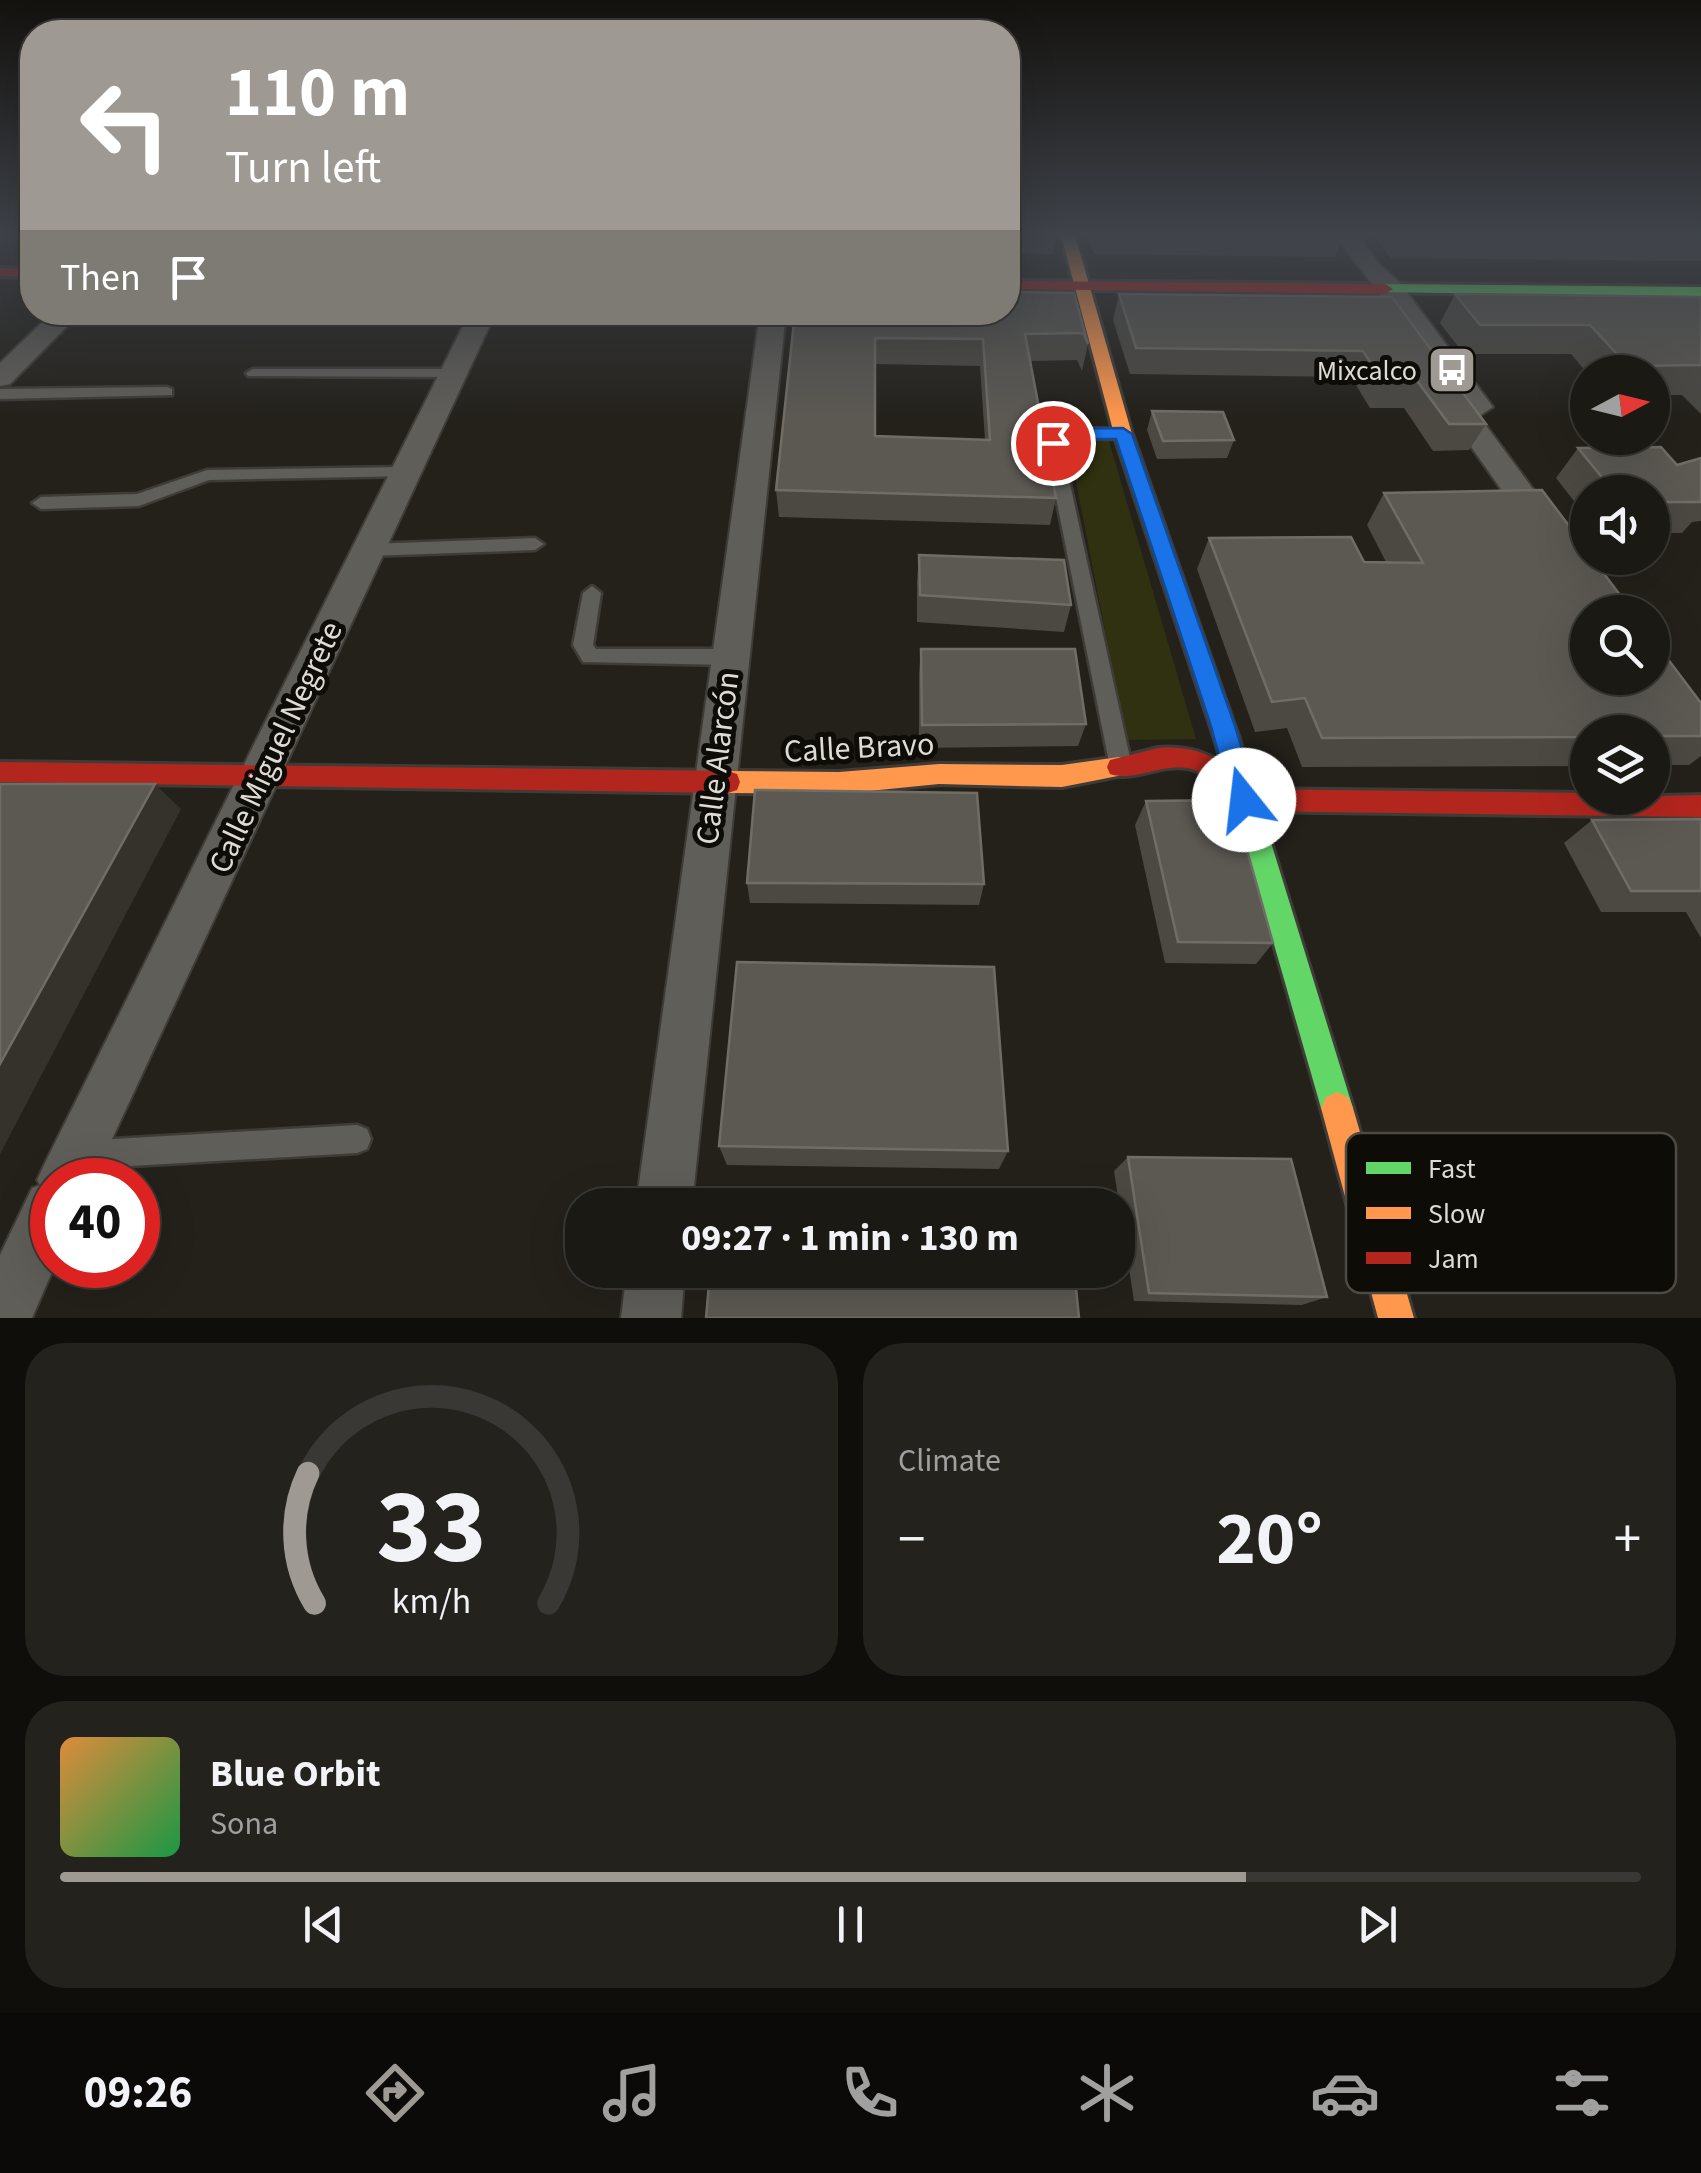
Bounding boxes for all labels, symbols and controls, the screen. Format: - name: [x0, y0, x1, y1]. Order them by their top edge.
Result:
- text: 110 m: [225, 43, 410, 143]
- icon: left: [60, 60, 190, 190]
- text: Turn left: [225, 136, 381, 200]
- icon: arrive: [161, 250, 216, 305]
- text: Then: [60, 251, 141, 305]
- bus stop icon: Mixcalco: [1426, 344, 1478, 396]
- place label: Mixcalco: [1317, 351, 1417, 391]
- north arrow: [1570, 355, 1670, 455]
- map controls: [1570, 355, 1670, 815]
- pin: [1011, 401, 1096, 486]
- icon: arrive: [1026, 416, 1081, 471]
- button: sound: [1570, 475, 1670, 575]
- button: search: [1570, 595, 1670, 695]
- street label: Calle Miguel Negrete: [197, 614, 354, 881]
- street label: Calle Alarcón: [685, 669, 751, 847]
- button: layers: [1570, 715, 1670, 815]
- street label: Calle Bravo: [783, 721, 935, 775]
- position arrow: [1192, 748, 1296, 852]
- legend: [1346, 1133, 1676, 1293]
- text: Fast: [1428, 1149, 1476, 1189]
- speed limit sign: 40: [30, 1158, 160, 1288]
- text: Slow: [1428, 1194, 1485, 1234]
- text: 09:27 · 1 min · 130 m: [681, 1211, 1019, 1265]
- text: Jam: [1428, 1239, 1479, 1279]
- text: Climate: [898, 1438, 1001, 1484]
- text: 33: [377, 1455, 486, 1603]
- text: 20°: [1216, 1486, 1323, 1593]
- text: −: [898, 1501, 925, 1579]
- text: +: [1614, 1501, 1641, 1579]
- text: km/h: [392, 1576, 471, 1627]
- text: Blue Orbit: [210, 1747, 381, 1801]
- text: Sona: [210, 1801, 278, 1847]
- icon: previous: [296, 1897, 351, 1952]
- icon: pause: [823, 1897, 878, 1952]
- icon: next: [1350, 1897, 1405, 1952]
- icon: directions: [360, 2058, 430, 2128]
- icon: music: [597, 2058, 667, 2128]
- icon: phone: [835, 2058, 905, 2128]
- icon: climate: [1072, 2058, 1142, 2128]
- icon: car: [1310, 2058, 1380, 2128]
- icon: filters: [1547, 2058, 1617, 2128]
- text: 09:26: [84, 2061, 192, 2125]

